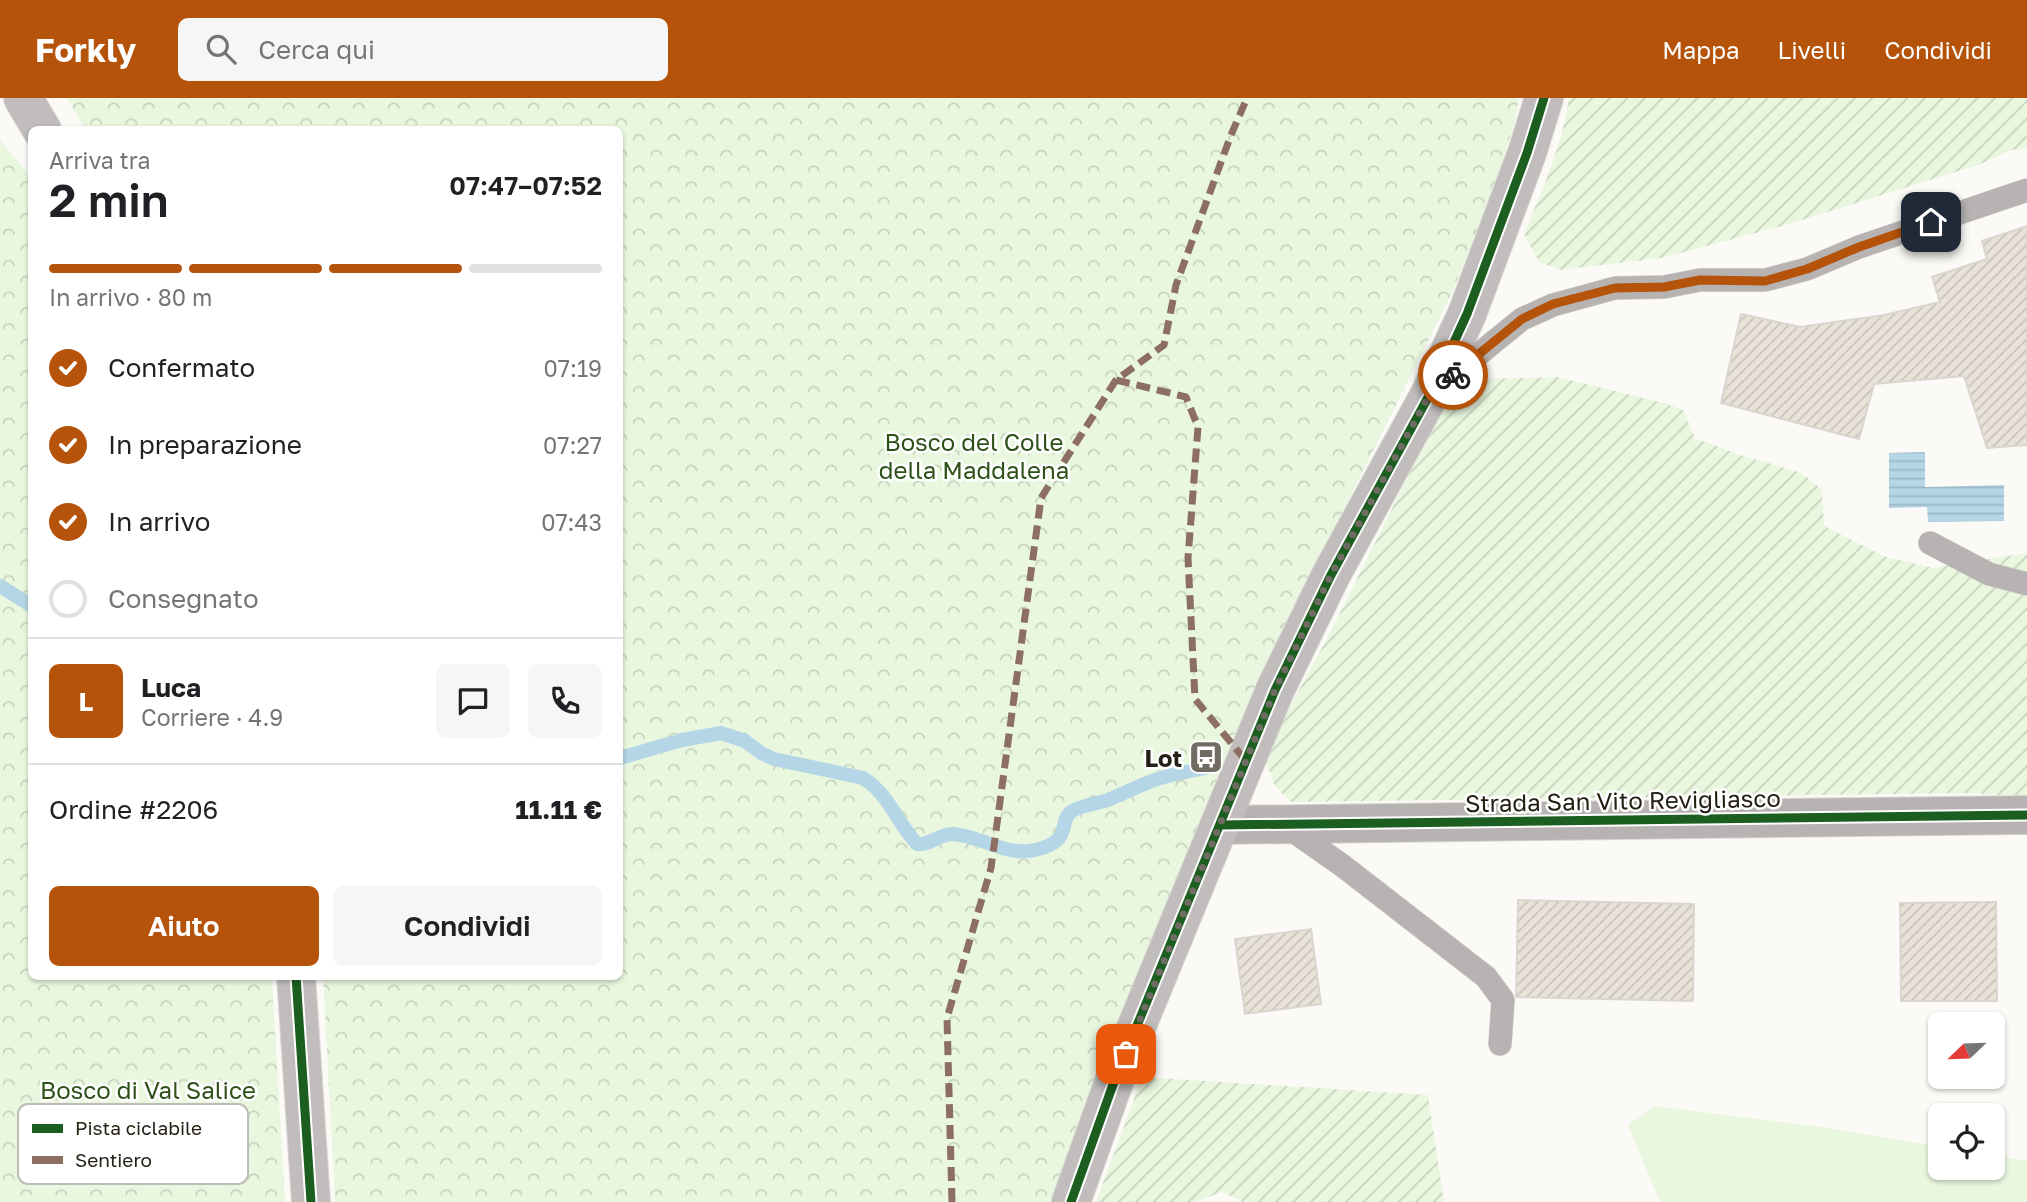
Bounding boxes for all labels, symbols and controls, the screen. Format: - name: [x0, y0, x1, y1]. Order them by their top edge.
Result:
- search box: [178, 18, 668, 81]
- text: Forkly: [35, 30, 136, 69]
- icon: search: [202, 30, 240, 68]
- text: Cerca qui: [258, 34, 375, 65]
- text: Mappa: [1662, 35, 1739, 64]
- text: Livelli: [1777, 35, 1846, 64]
- text: Condividi: [1884, 35, 1992, 64]
- text: Arriva tra: [49, 146, 150, 174]
- text: 07:47–07:52: [449, 170, 602, 201]
- text: 2 min: [49, 172, 169, 227]
- pin: [1901, 192, 1961, 252]
- icon: home: [1912, 203, 1950, 241]
- text: In arrivo · 80 m: [49, 283, 212, 311]
- courier: [1418, 340, 1488, 410]
- icon: check: [49, 349, 87, 387]
- text: Confermato: [108, 352, 255, 383]
- text: 07:19: [544, 354, 602, 382]
- icon: bike: [1434, 356, 1472, 394]
- icon: check: [49, 426, 87, 464]
- park label: Bosco del Colle della Maddalena: [879, 427, 1069, 484]
- text: In preparazione: [108, 429, 302, 460]
- text: 07:27: [543, 431, 602, 459]
- icon: check: [49, 503, 87, 541]
- text: In arrivo: [108, 506, 210, 537]
- text: 07:43: [541, 508, 602, 536]
- text: Consegnato: [108, 583, 259, 614]
- button: chat: [436, 664, 510, 738]
- button: phone: [528, 664, 602, 738]
- text: Luca: [141, 672, 201, 703]
- text: L: [79, 686, 93, 717]
- text: Corriere · 4.9: [141, 703, 283, 731]
- bus stop icon: Lot: [1187, 738, 1225, 776]
- place label: Lot: [1144, 743, 1182, 772]
- street label: Strada San Vito Revigliasco: [1465, 783, 1781, 817]
- text: Ordine #2206: [49, 794, 218, 825]
- text: 11.11 €: [515, 794, 602, 825]
- button: Aiuto: [49, 886, 319, 966]
- button: Condividi: [333, 886, 602, 966]
- north arrow: [1928, 1012, 2006, 1088]
- map controls: [1928, 1012, 2005, 1180]
- pin: [1096, 1024, 1156, 1084]
- icon: bag: [1107, 1035, 1145, 1073]
- park label: Bosco di Val Salice: [40, 1075, 256, 1104]
- button: locate: [1928, 1103, 2005, 1180]
- legend: [18, 1104, 248, 1184]
- text: Pista ciclabile: [75, 1116, 202, 1139]
- text: Sentiero: [75, 1148, 152, 1171]

